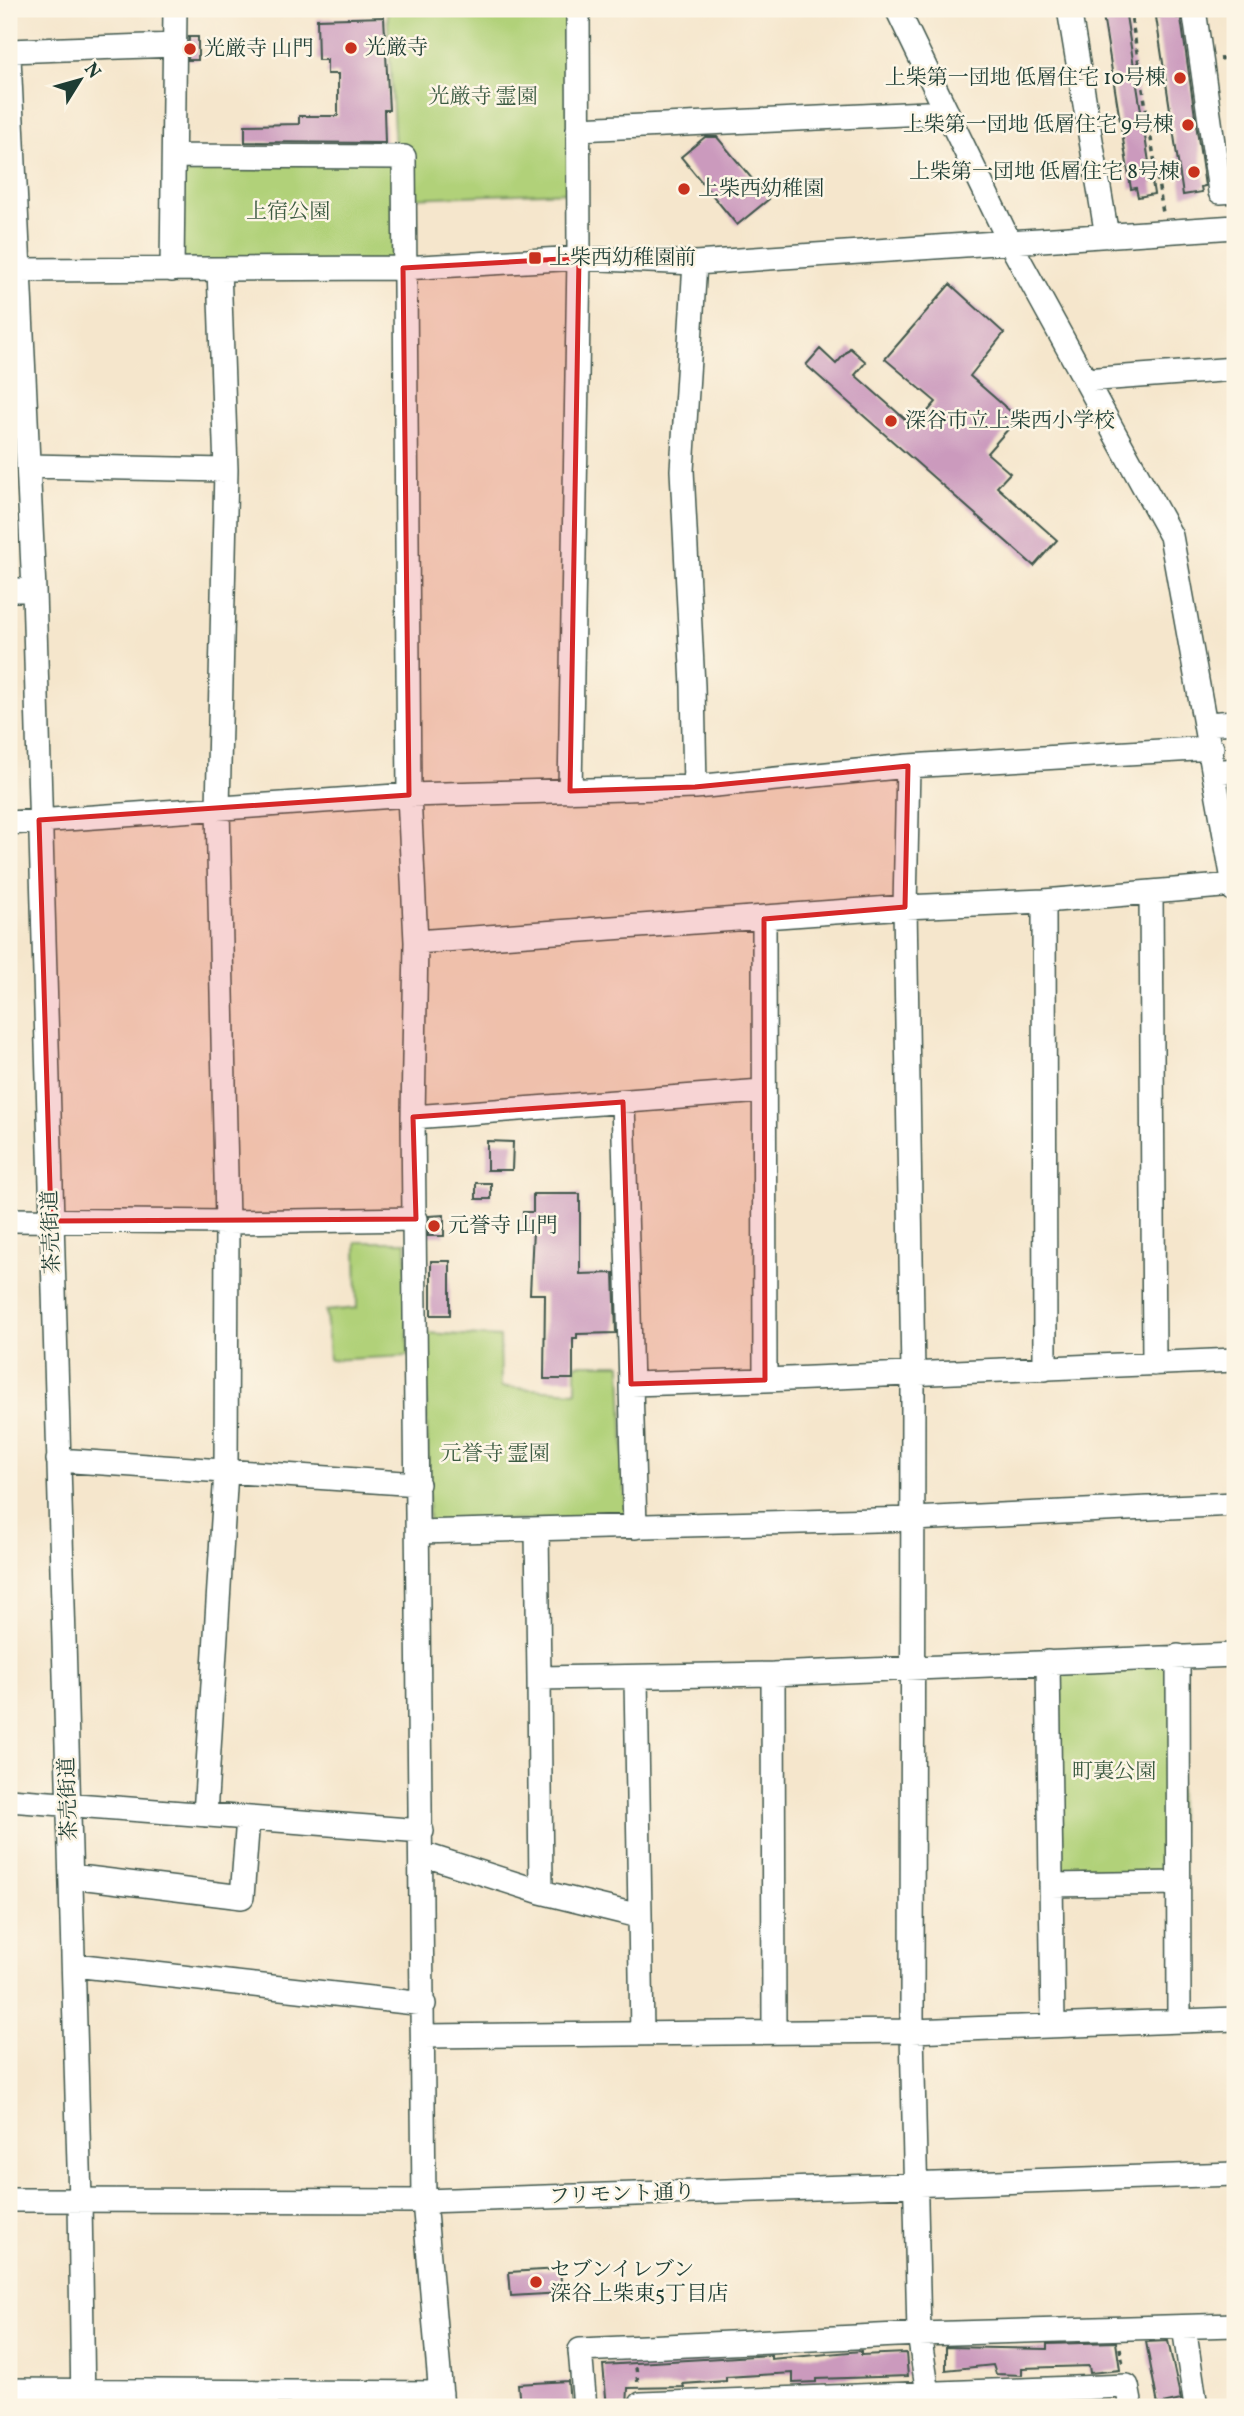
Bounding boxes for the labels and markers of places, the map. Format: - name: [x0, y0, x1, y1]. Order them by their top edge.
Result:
- place label: 光厳寺: [365, 34, 428, 63]
- place label: 光厳寺 山門: [204, 35, 313, 64]
- marker: 光厳寺: [343, 40, 359, 56]
- marker: 光厳寺 山門: [182, 41, 198, 57]
- place label: 上柴第一団地 低層住宅 10号棟: [885, 64, 1166, 93]
- marker: 上柴第一団地 低層住宅 10号棟: [1172, 70, 1188, 86]
- place label: 上柴第一団地 低層住宅 9号棟: [903, 111, 1174, 140]
- marker: 上柴第一団地 低層住宅 9号棟: [1180, 117, 1196, 133]
- place label: 上柴第一団地 低層住宅 8号棟: [909, 158, 1180, 187]
- marker: 上柴第一団地 低層住宅 8号棟: [1186, 164, 1202, 180]
- place label: 上柴西幼稚園: [698, 175, 824, 204]
- marker: 上柴西幼稚園: [676, 181, 692, 197]
- place label: 上柴西幼稚園前: [549, 244, 696, 273]
- marker: 上柴西幼稚園前: [527, 250, 543, 266]
- place label: 深谷市立上柴西小学校: [905, 407, 1115, 436]
- marker: 深谷市立上柴西小学校: [883, 413, 899, 429]
- place label: 元誉寺 山門: [448, 1212, 557, 1241]
- marker: 元誉寺 山門: [426, 1218, 442, 1234]
- place label: セブンイレブン 深谷上柴東5丁目店: [550, 2256, 728, 2309]
- marker: セブンイレブン 深谷上柴東5丁目店: [528, 2274, 544, 2290]

